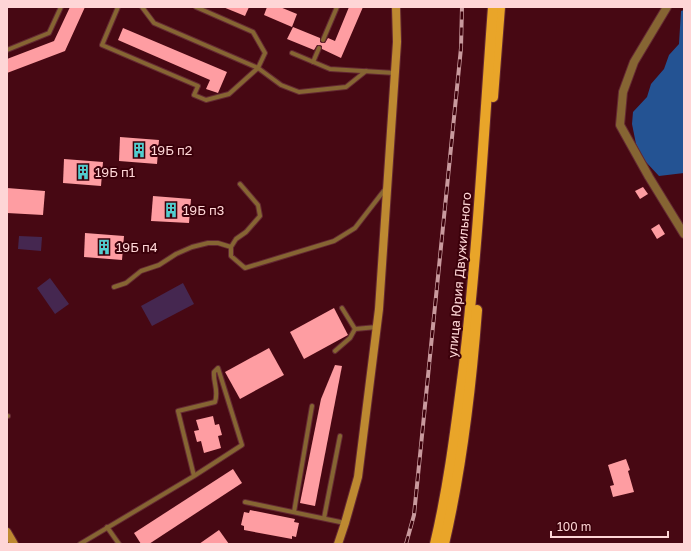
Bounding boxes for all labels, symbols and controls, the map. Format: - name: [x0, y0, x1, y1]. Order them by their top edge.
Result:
- building icon: 19Б п2: [130, 141, 148, 159]
- place label: 19Б п2: [151, 142, 192, 158]
- building icon: 19Б п1: [74, 163, 92, 181]
- place label: 19Б п1: [95, 164, 135, 180]
- street label: улица Юрия Двужильного: [444, 191, 474, 359]
- building icon: 19Б п3: [162, 201, 180, 219]
- place label: 19Б п3: [183, 202, 224, 218]
- building icon: 19Б п4: [95, 238, 113, 256]
- place label: 19Б п4: [116, 239, 158, 255]
- scale bar: [551, 513, 668, 539]
- text: 100 m: [557, 519, 591, 534]

